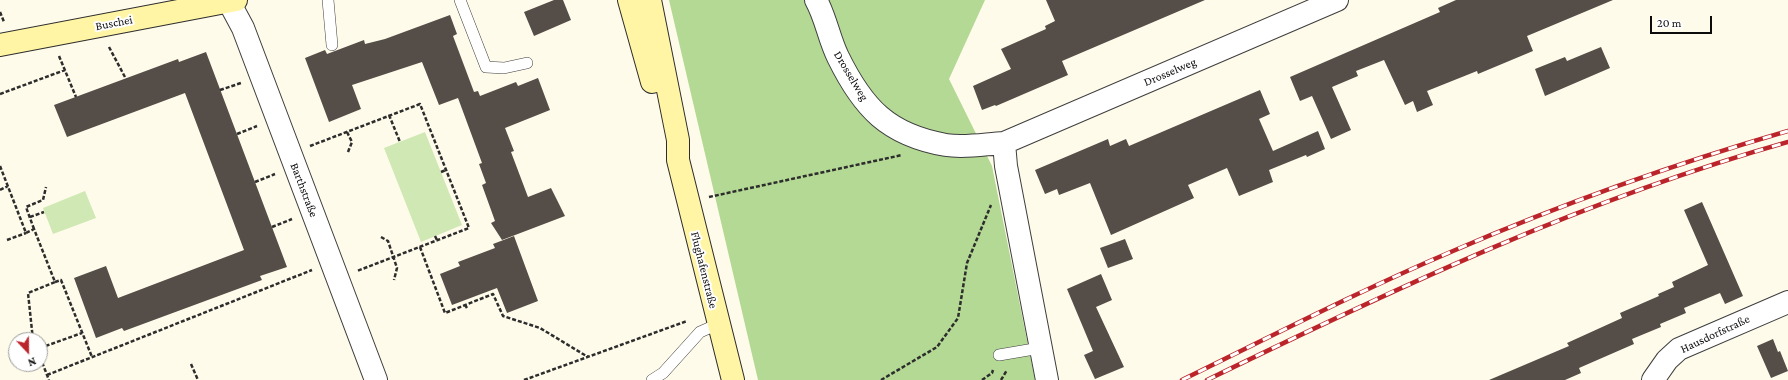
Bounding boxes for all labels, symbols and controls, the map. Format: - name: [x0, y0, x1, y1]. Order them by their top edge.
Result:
- scale bar: [1652, 8, 1714, 34]
- street label: Buschei: [94, 12, 134, 34]
- text: 20 m: [1657, 16, 1681, 30]
- street label: Drosselweg: [831, 48, 871, 104]
- street label: Drosselweg: [1142, 55, 1198, 89]
- street label: Barthstraße: [287, 161, 321, 219]
- street label: Flughafenstraße: [687, 230, 721, 310]
- street label: Hausdorfstraße: [1678, 312, 1752, 356]
- north arrow: [8, 332, 48, 372]
- text: N: [26, 355, 38, 369]

